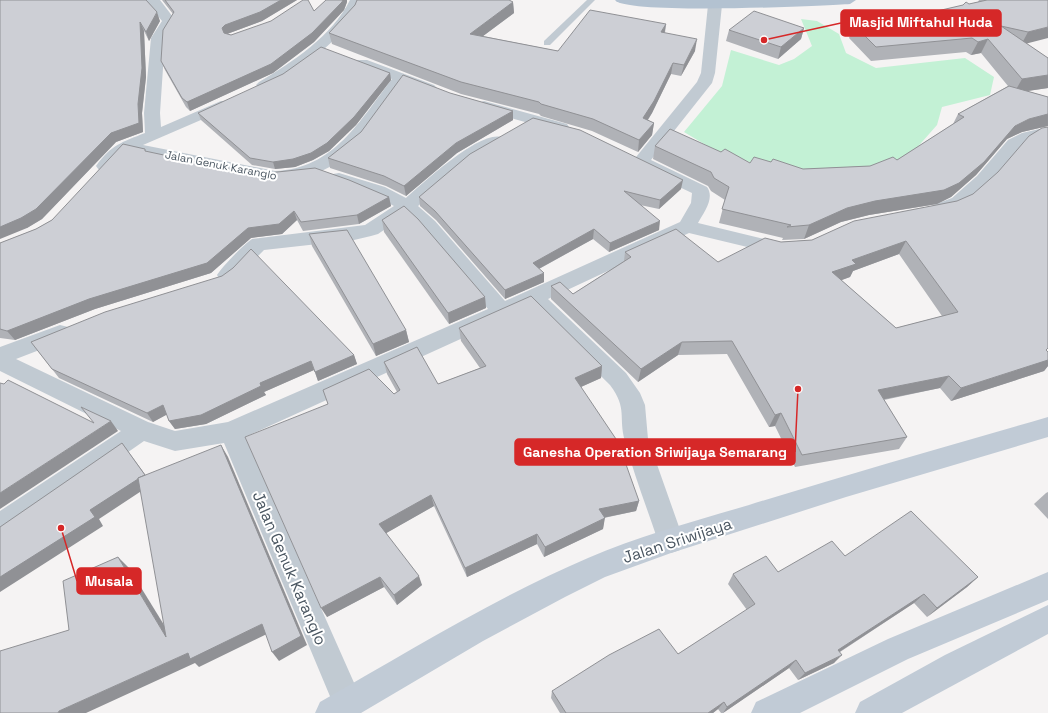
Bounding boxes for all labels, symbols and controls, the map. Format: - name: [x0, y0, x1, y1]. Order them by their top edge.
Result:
- callout: Masjid Miftahul Huda: [841, 10, 1001, 36]
- text: Masjid Miftahul Huda: [849, 13, 993, 31]
- street label: Jalan Genuk Karanglo: [164, 147, 278, 183]
- callout: Ganesha Operation Sriwijaya Semarang: [515, 439, 795, 465]
- text: Ganesha Operation Sriwijaya Semarang: [523, 443, 787, 461]
- street label: Jalan Genuk Karanglo: [248, 488, 332, 648]
- street label: Jalan Sriwijaya: [620, 513, 734, 568]
- callout: Musala: [77, 568, 141, 594]
- text: Musala: [85, 572, 133, 590]

